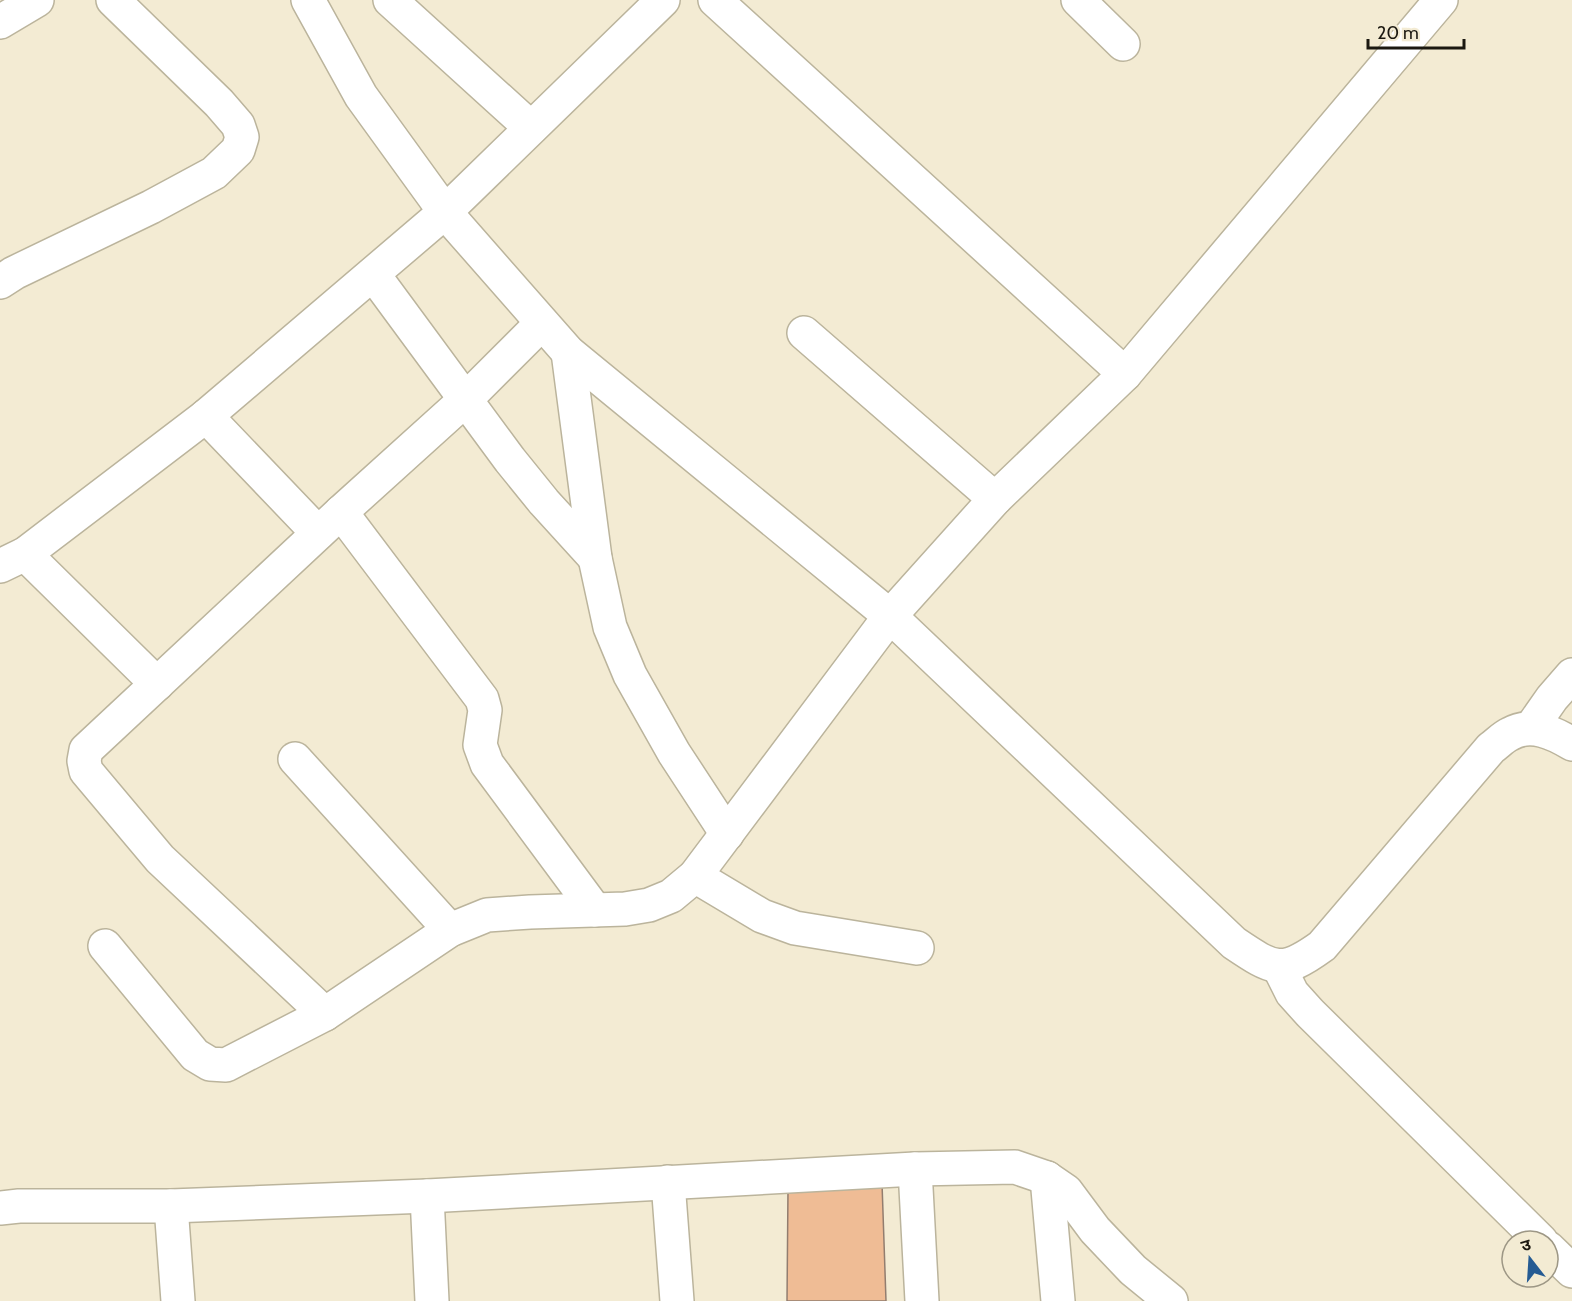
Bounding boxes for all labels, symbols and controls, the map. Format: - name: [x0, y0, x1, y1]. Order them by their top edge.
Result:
- scale bar: [1368, 12, 1464, 50]
- text: 20 m: [1377, 22, 1419, 44]
- north arrow: [1500, 1229, 1560, 1289]
- text: उ: [1519, 1234, 1534, 1256]

